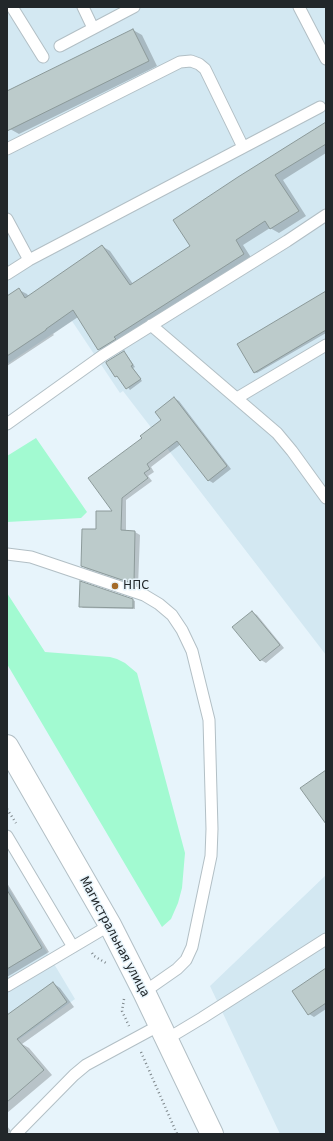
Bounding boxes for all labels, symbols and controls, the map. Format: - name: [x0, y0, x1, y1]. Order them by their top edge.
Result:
- place label: НПС: [123, 578, 149, 594]
- marker: НПС: [110, 581, 120, 591]
- street label: Магистральная улица: [75, 874, 153, 1000]

